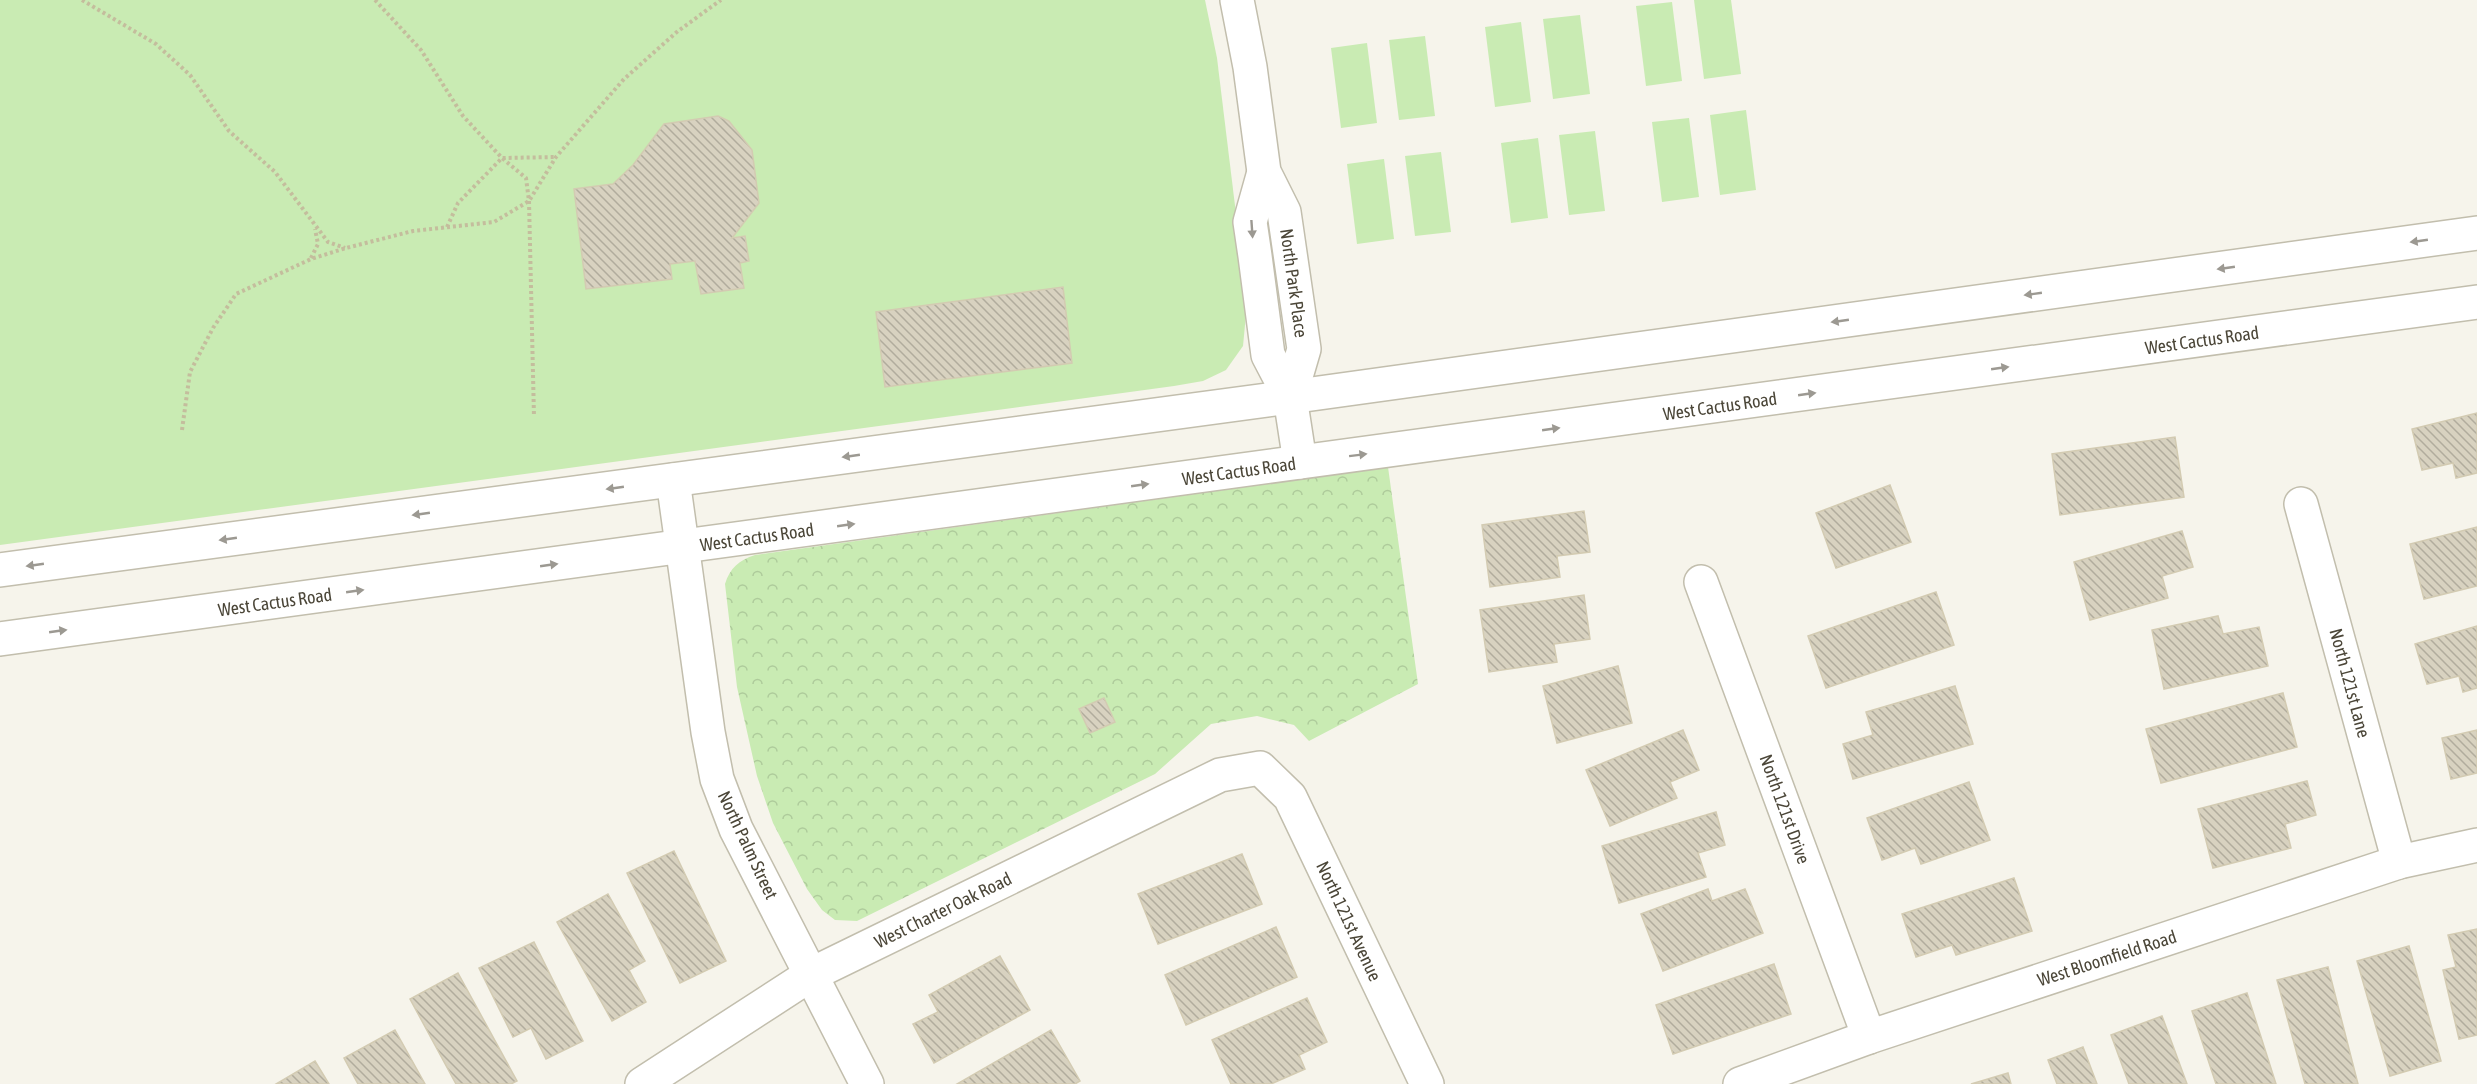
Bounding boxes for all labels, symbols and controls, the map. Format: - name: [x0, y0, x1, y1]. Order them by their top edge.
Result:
- one-way arrow: [1247, 220, 1257, 239]
- street label: North Park Place: [1276, 227, 1312, 339]
- one-way arrow: [2409, 236, 2428, 246]
- one-way arrow: [2216, 263, 2235, 272]
- one-way arrow: [2023, 290, 2042, 299]
- one-way arrow: [1830, 317, 1849, 326]
- street label: West Cactus Road: [2144, 322, 2260, 358]
- one-way arrow: [1991, 363, 2010, 372]
- street label: West Cactus Road: [1662, 388, 1778, 424]
- one-way arrow: [1797, 389, 1816, 399]
- one-way arrow: [1542, 425, 1561, 434]
- one-way arrow: [1349, 450, 1368, 460]
- one-way arrow: [842, 452, 861, 461]
- street label: West Cactus Road: [1181, 453, 1297, 489]
- one-way arrow: [1131, 480, 1150, 489]
- one-way arrow: [605, 483, 624, 492]
- one-way arrow: [412, 509, 431, 518]
- street label: West Cactus Road: [699, 519, 815, 555]
- one-way arrow: [836, 521, 855, 530]
- one-way arrow: [219, 535, 238, 544]
- one-way arrow: [25, 561, 44, 570]
- one-way arrow: [539, 561, 558, 570]
- street label: West Cactus Road: [217, 584, 333, 620]
- one-way arrow: [346, 587, 365, 596]
- street label: North 121st Lane: [2325, 626, 2375, 740]
- one-way arrow: [49, 627, 68, 636]
- street label: North 121st Drive: [1755, 751, 1815, 867]
- street label: North Palm Street: [714, 787, 782, 903]
- street label: North 121st Avenue: [1312, 858, 1386, 984]
- street label: West Charter Oak Road: [871, 868, 1015, 952]
- street label: West Bloomfield Road: [2035, 926, 2179, 990]

